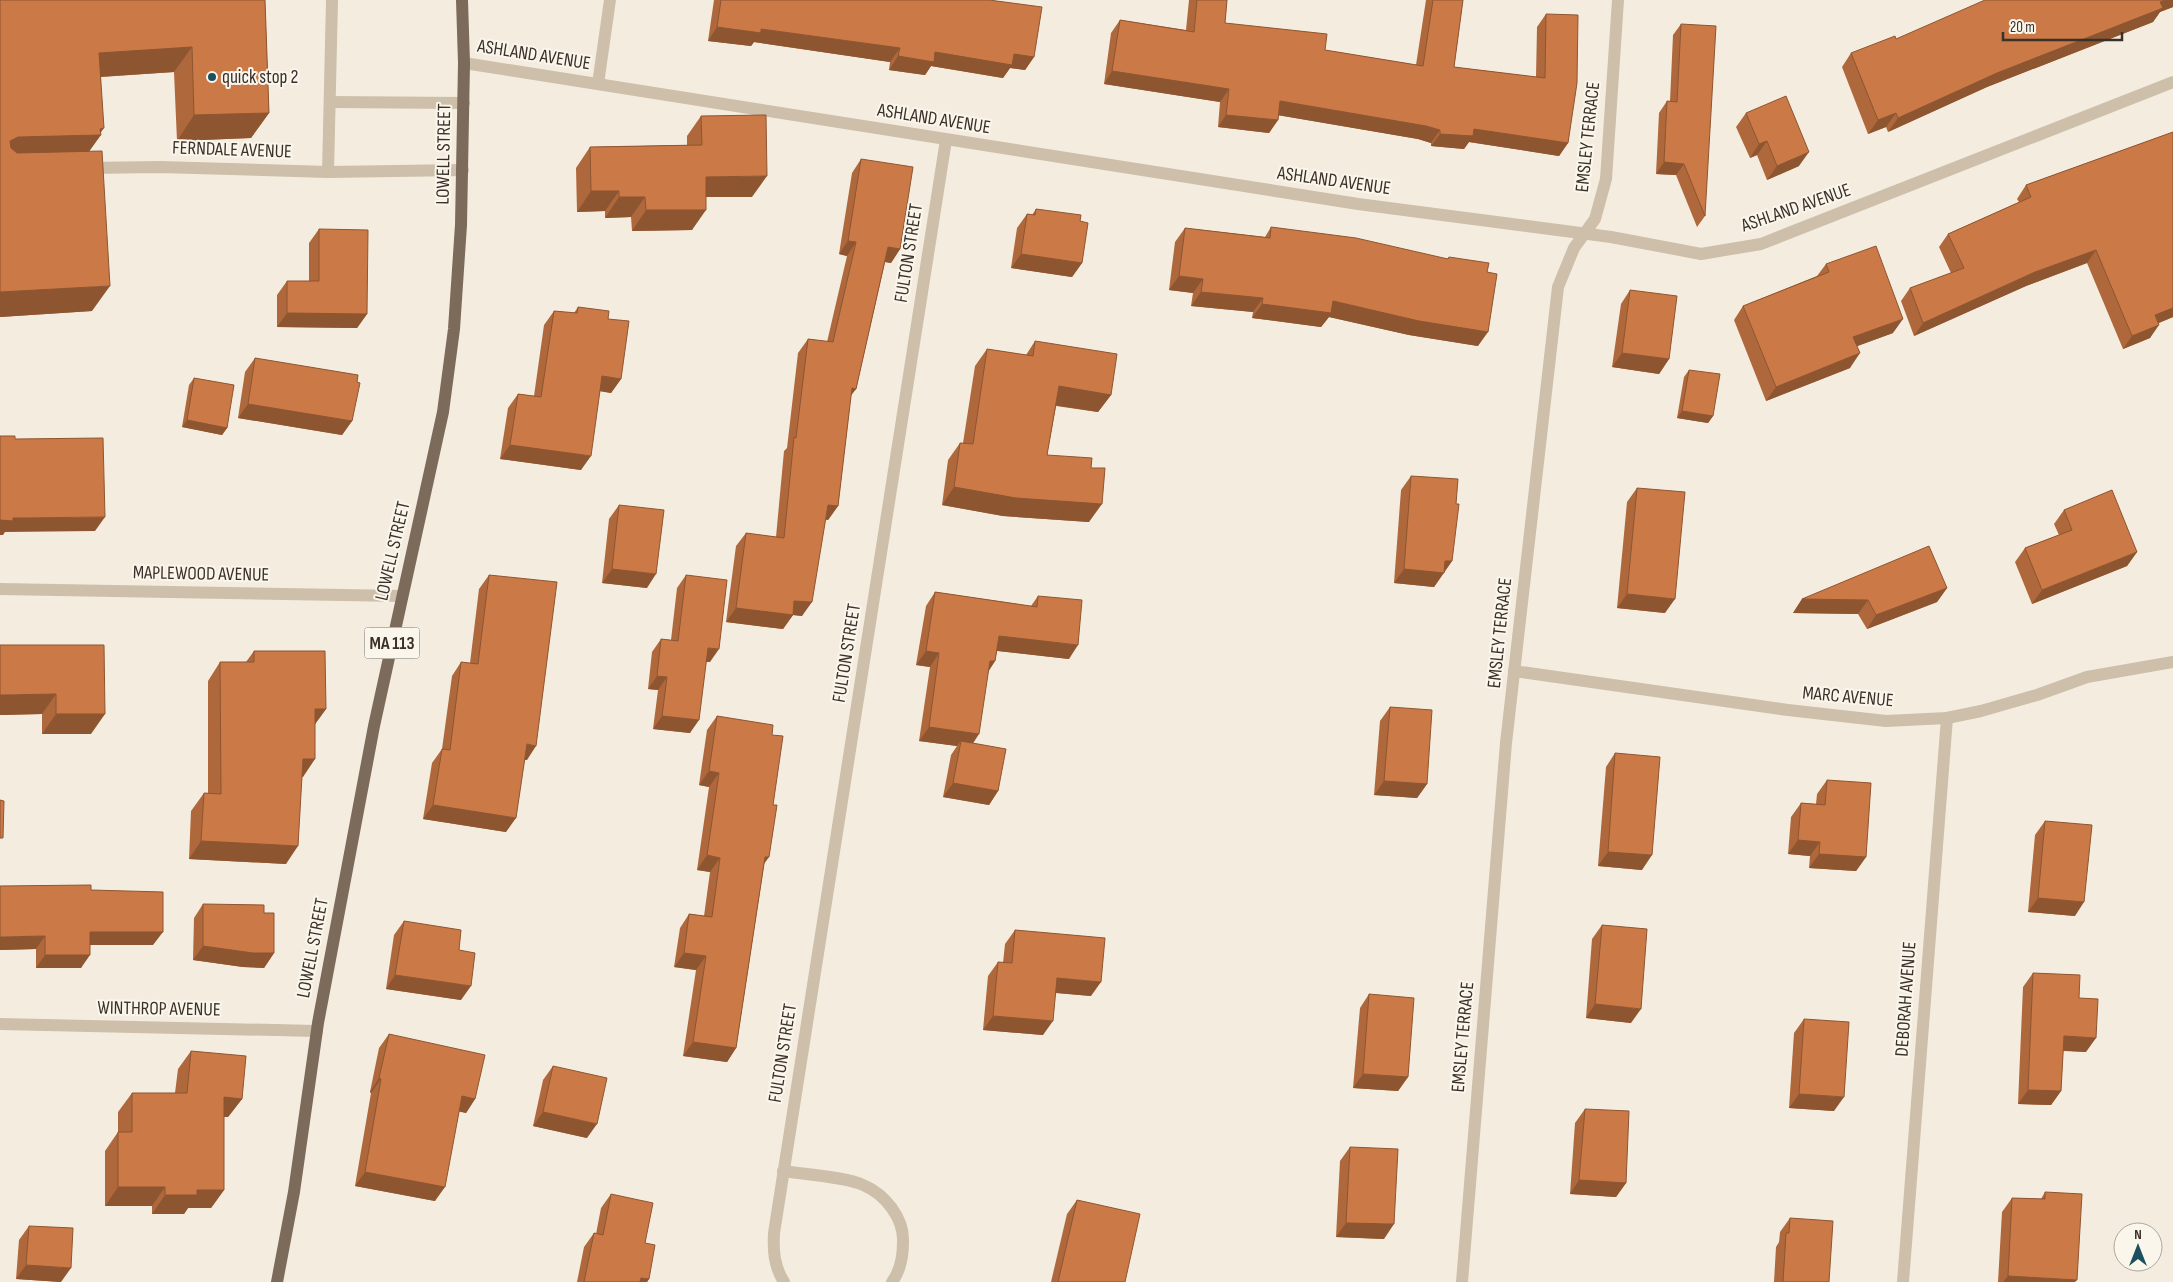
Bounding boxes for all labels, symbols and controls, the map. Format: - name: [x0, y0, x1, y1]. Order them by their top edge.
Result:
- scale bar: [2003, 10, 2122, 42]
- text: 20 m: [2010, 18, 2035, 37]
- street label: ASHLAND AVENUE: [475, 35, 592, 75]
- place label: quick stop 2: [222, 66, 298, 89]
- marker: quick stop 2: [206, 71, 218, 83]
- street label: EMSLEY TERRACE: [1571, 81, 1605, 193]
- street label: ASHLAND AVENUE: [875, 99, 992, 139]
- street label: LOWELL STREET: [432, 103, 456, 205]
- street label: FERNDALE AVENUE: [172, 136, 292, 164]
- street label: ASHLAND AVENUE: [1275, 162, 1392, 200]
- street label: ASHLAND AVENUE: [1737, 179, 1854, 238]
- street label: FULTON STREET: [890, 202, 928, 304]
- street label: LOWELL STREET: [370, 499, 416, 603]
- street label: MAPLEWOOD AVENUE: [133, 561, 269, 587]
- street label: EMSLEY TERRACE: [1483, 577, 1517, 689]
- street label: FULTON STREET: [828, 602, 866, 704]
- road number: MA 113: [364, 628, 420, 658]
- street label: MARC AVENUE: [1802, 682, 1894, 712]
- street label: LOWELL STREET: [292, 896, 334, 1000]
- street label: DEBORAH AVENUE: [1891, 941, 1921, 1057]
- street label: EMSLEY TERRACE: [1447, 981, 1479, 1093]
- street label: WINTHROP AVENUE: [97, 996, 221, 1022]
- street label: FULTON STREET: [764, 1002, 802, 1104]
- north arrow: [2113, 1222, 2163, 1272]
- text: N: [2134, 1226, 2142, 1243]

